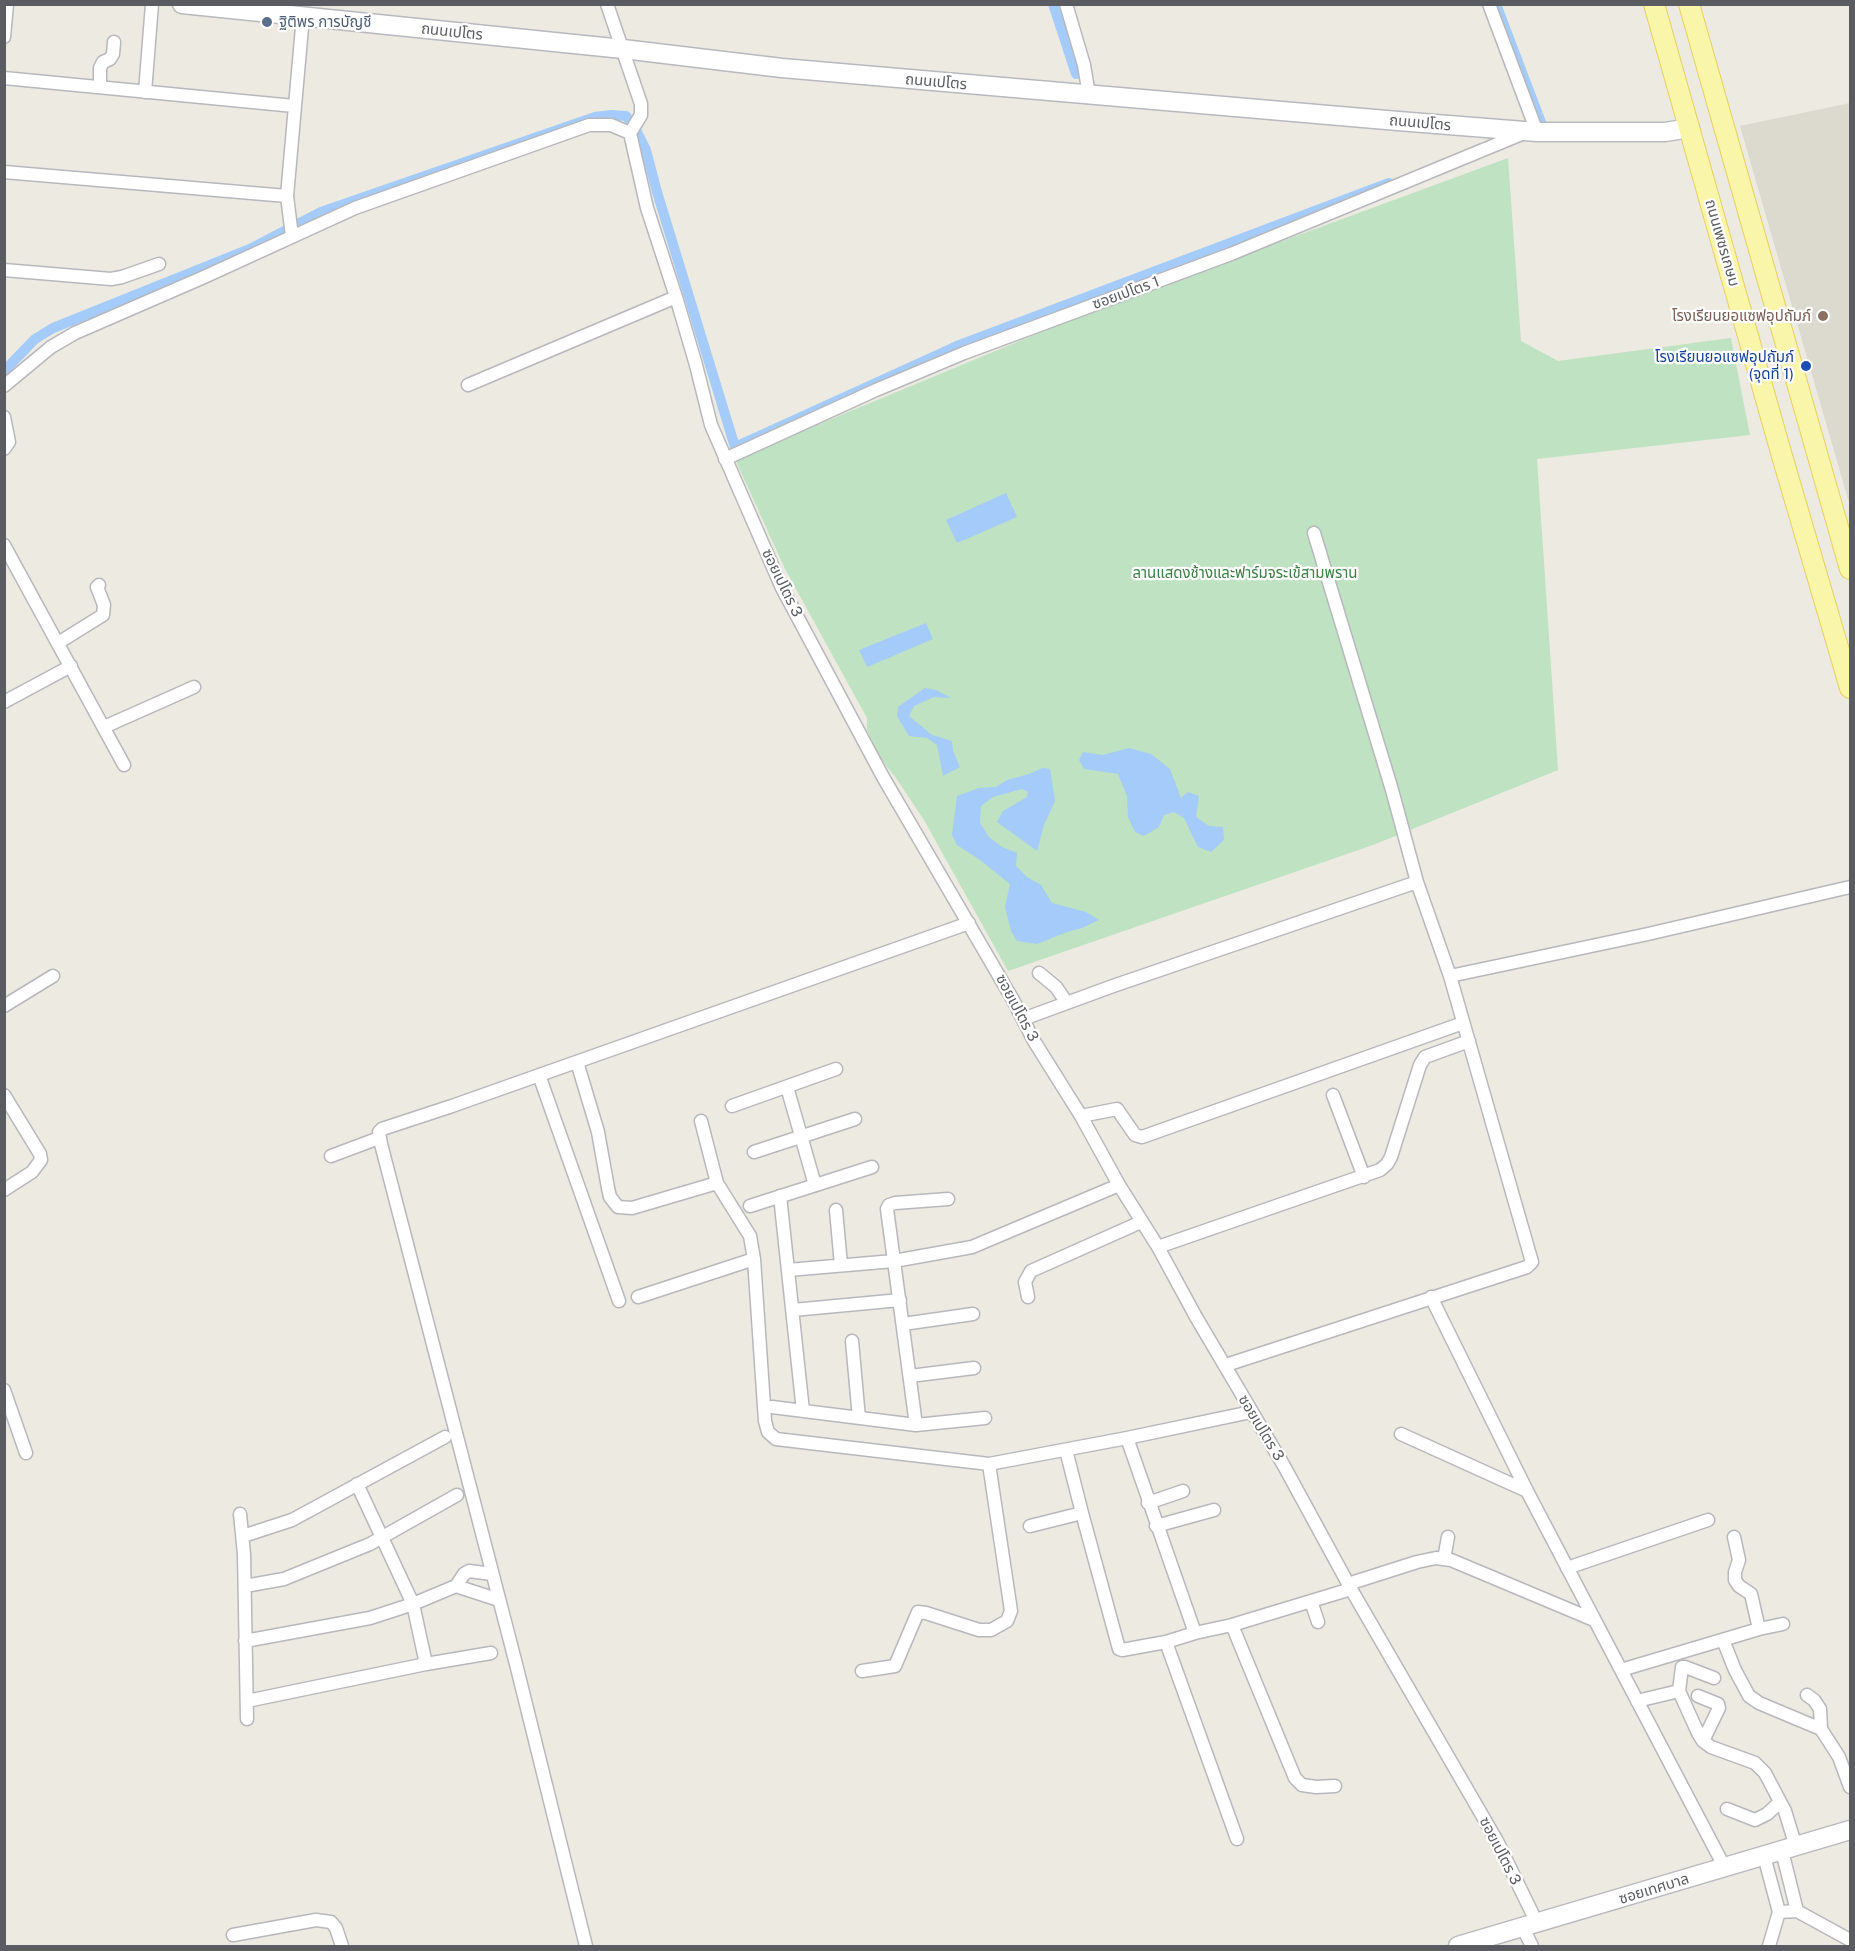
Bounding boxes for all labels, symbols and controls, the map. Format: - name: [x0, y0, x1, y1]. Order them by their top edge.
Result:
- place label: ฐิติพร การบัญชี: [279, 13, 371, 31]
- marker: ฐิติพร การบัญชี: [260, 15, 274, 29]
- street label: ถนนเปโตร: [420, 20, 484, 44]
- street label: ถนนเปโตร: [904, 70, 968, 94]
- street label: ถนนเปโตร: [1388, 111, 1452, 135]
- street label: ถนนเพชรเกษม: [1701, 197, 1743, 289]
- street label: ซอยเปโตร 1: [1090, 273, 1162, 313]
- place label: โรงเรียนยอแซฟอุปถัมภ์: [1672, 307, 1811, 325]
- marker: โรงเรียนยอแซฟอุปถัมภ์: [1816, 309, 1830, 323]
- place label: โรงเรียนยอแซฟอุปถัมภ์ (จุดที่ 1): [1655, 348, 1794, 383]
- marker: โรงเรียนยอแซฟอุปถัมภ์ (จุดที่ 1): [1799, 359, 1813, 373]
- street label: ซอยเปโตร 3: [758, 546, 806, 620]
- park label: ลานแสดงช้างและฟาร์มจระเข้สามพราน: [1132, 564, 1358, 582]
- street label: ซอยเปโตร 3: [992, 971, 1042, 1045]
- street label: ซอยเปโตร 3: [1234, 1392, 1288, 1464]
- street label: ซอยเปโตร 3: [1475, 1814, 1525, 1888]
- street label: ซอยเทศบาล: [1617, 1870, 1691, 1908]

